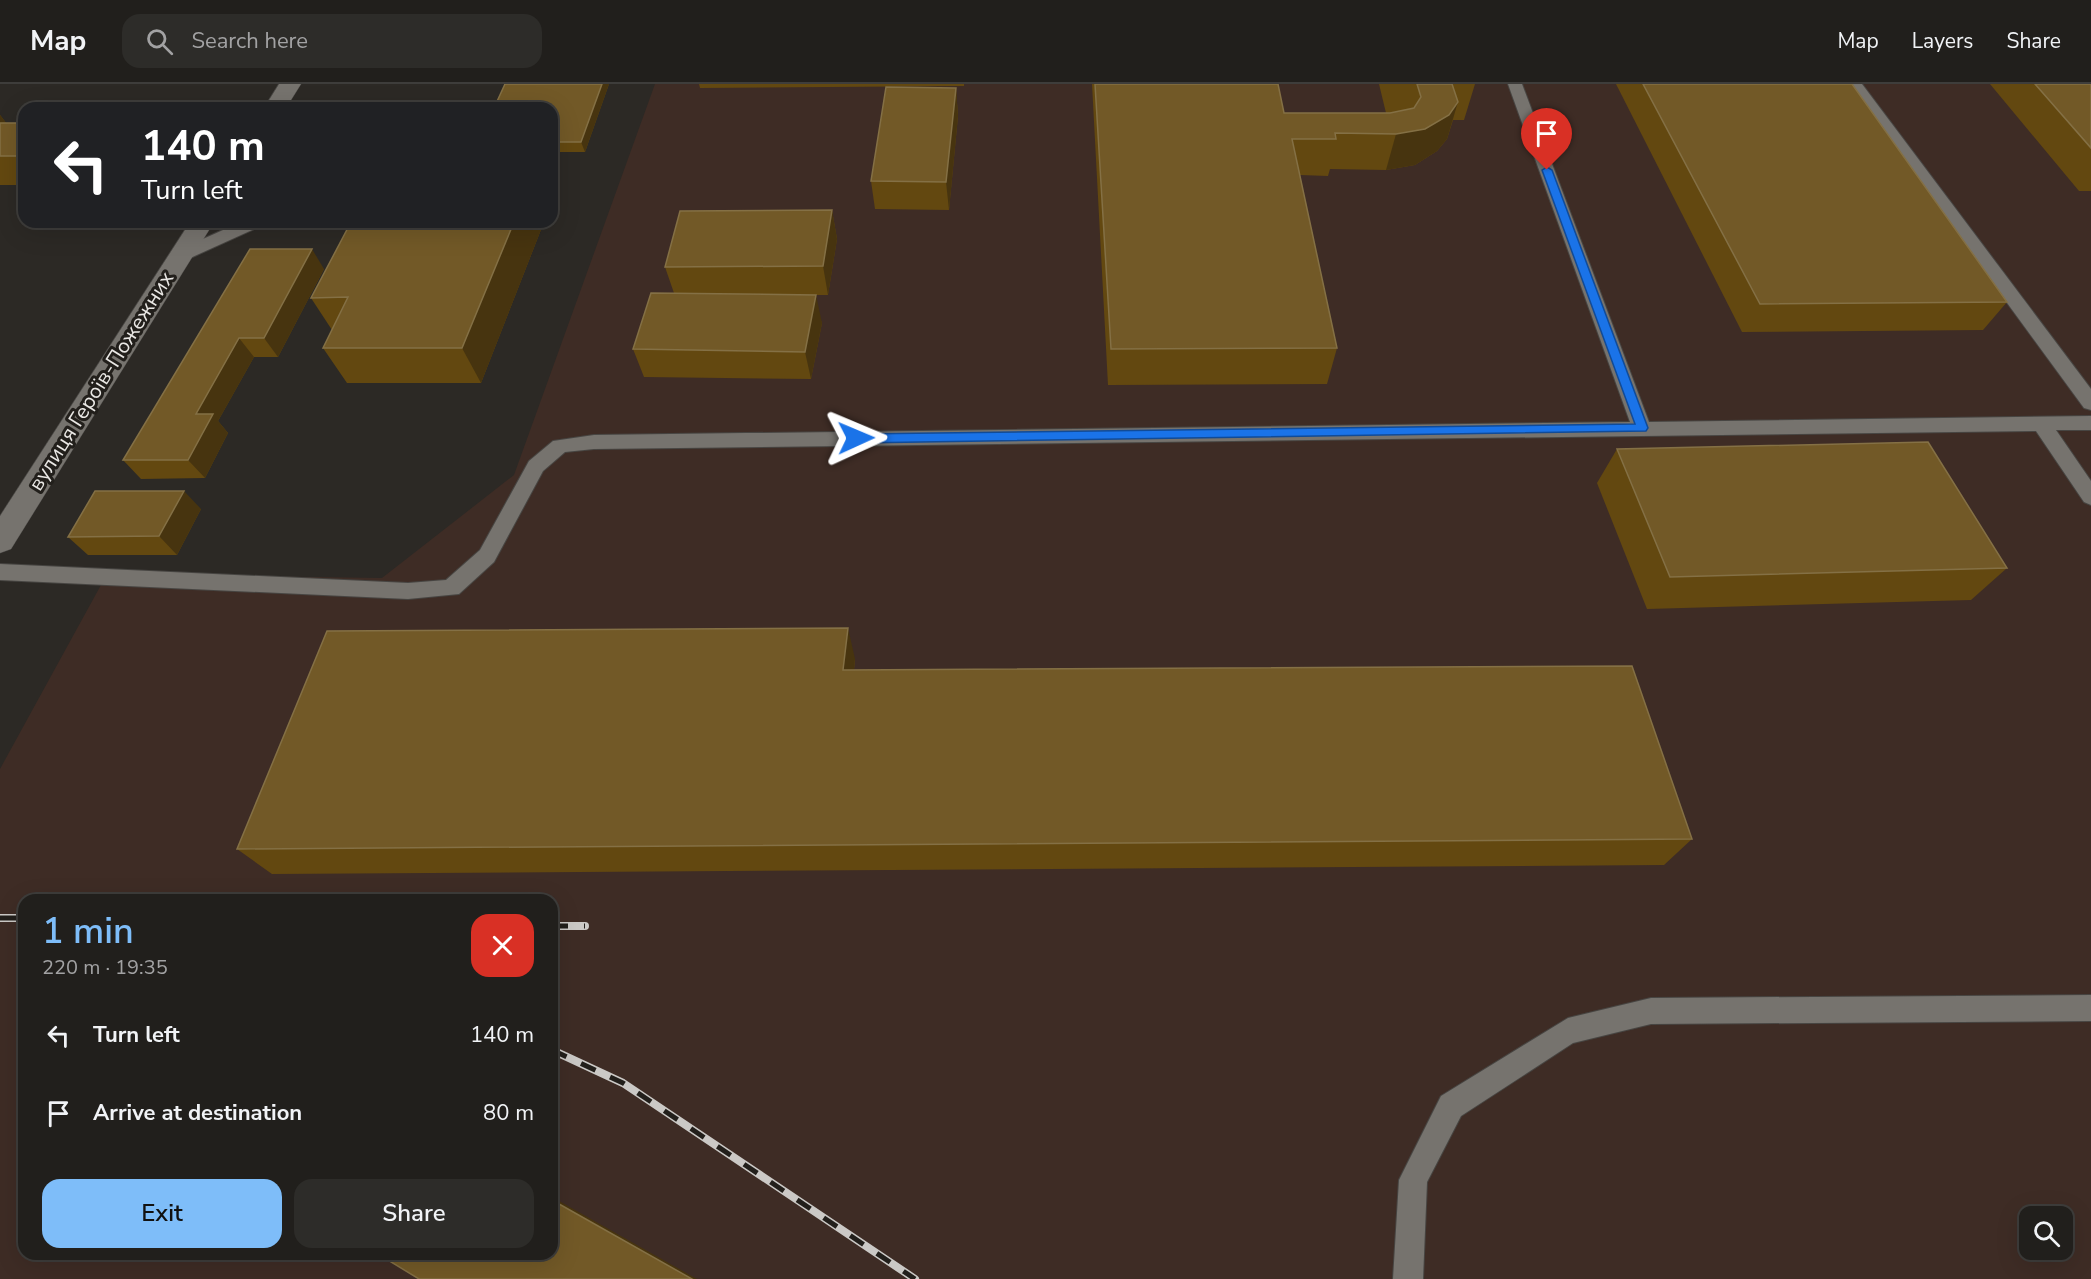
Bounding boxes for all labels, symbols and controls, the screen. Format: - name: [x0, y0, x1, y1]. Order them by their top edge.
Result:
- search box: [122, 14, 542, 68]
- text: Map: [30, 22, 86, 60]
- icon: search: [143, 25, 176, 58]
- text: Search here: [191, 26, 308, 56]
- text: Map: [1837, 27, 1879, 55]
- text: Layers: [1912, 27, 1973, 55]
- text: Share: [2006, 27, 2061, 55]
- pin: [1521, 108, 1572, 170]
- icon: arrive: [1530, 117, 1563, 150]
- text: 140 m: [141, 118, 265, 175]
- icon: left: [42, 126, 120, 204]
- text: Turn left: [141, 172, 242, 209]
- street label: вулиця Героїв-Пожежних: [22, 266, 180, 496]
- position arrow: [824, 406, 888, 470]
- text: 1 min: [42, 907, 134, 956]
- button: close: [471, 914, 534, 977]
- text: 220 m · 19:35: [42, 954, 168, 981]
- icon: left: [42, 1019, 75, 1052]
- text: Turn left: [93, 1020, 180, 1050]
- text: 140 m: [470, 1020, 534, 1050]
- icon: arrive: [42, 1097, 75, 1130]
- text: Arrive at destination: [93, 1098, 302, 1128]
- text: 80 m: [483, 1098, 534, 1128]
- button: Exit: [42, 1179, 282, 1248]
- button: Share: [294, 1179, 534, 1248]
- map controls: [2019, 1206, 2073, 1260]
- button: search: [2019, 1206, 2073, 1260]

